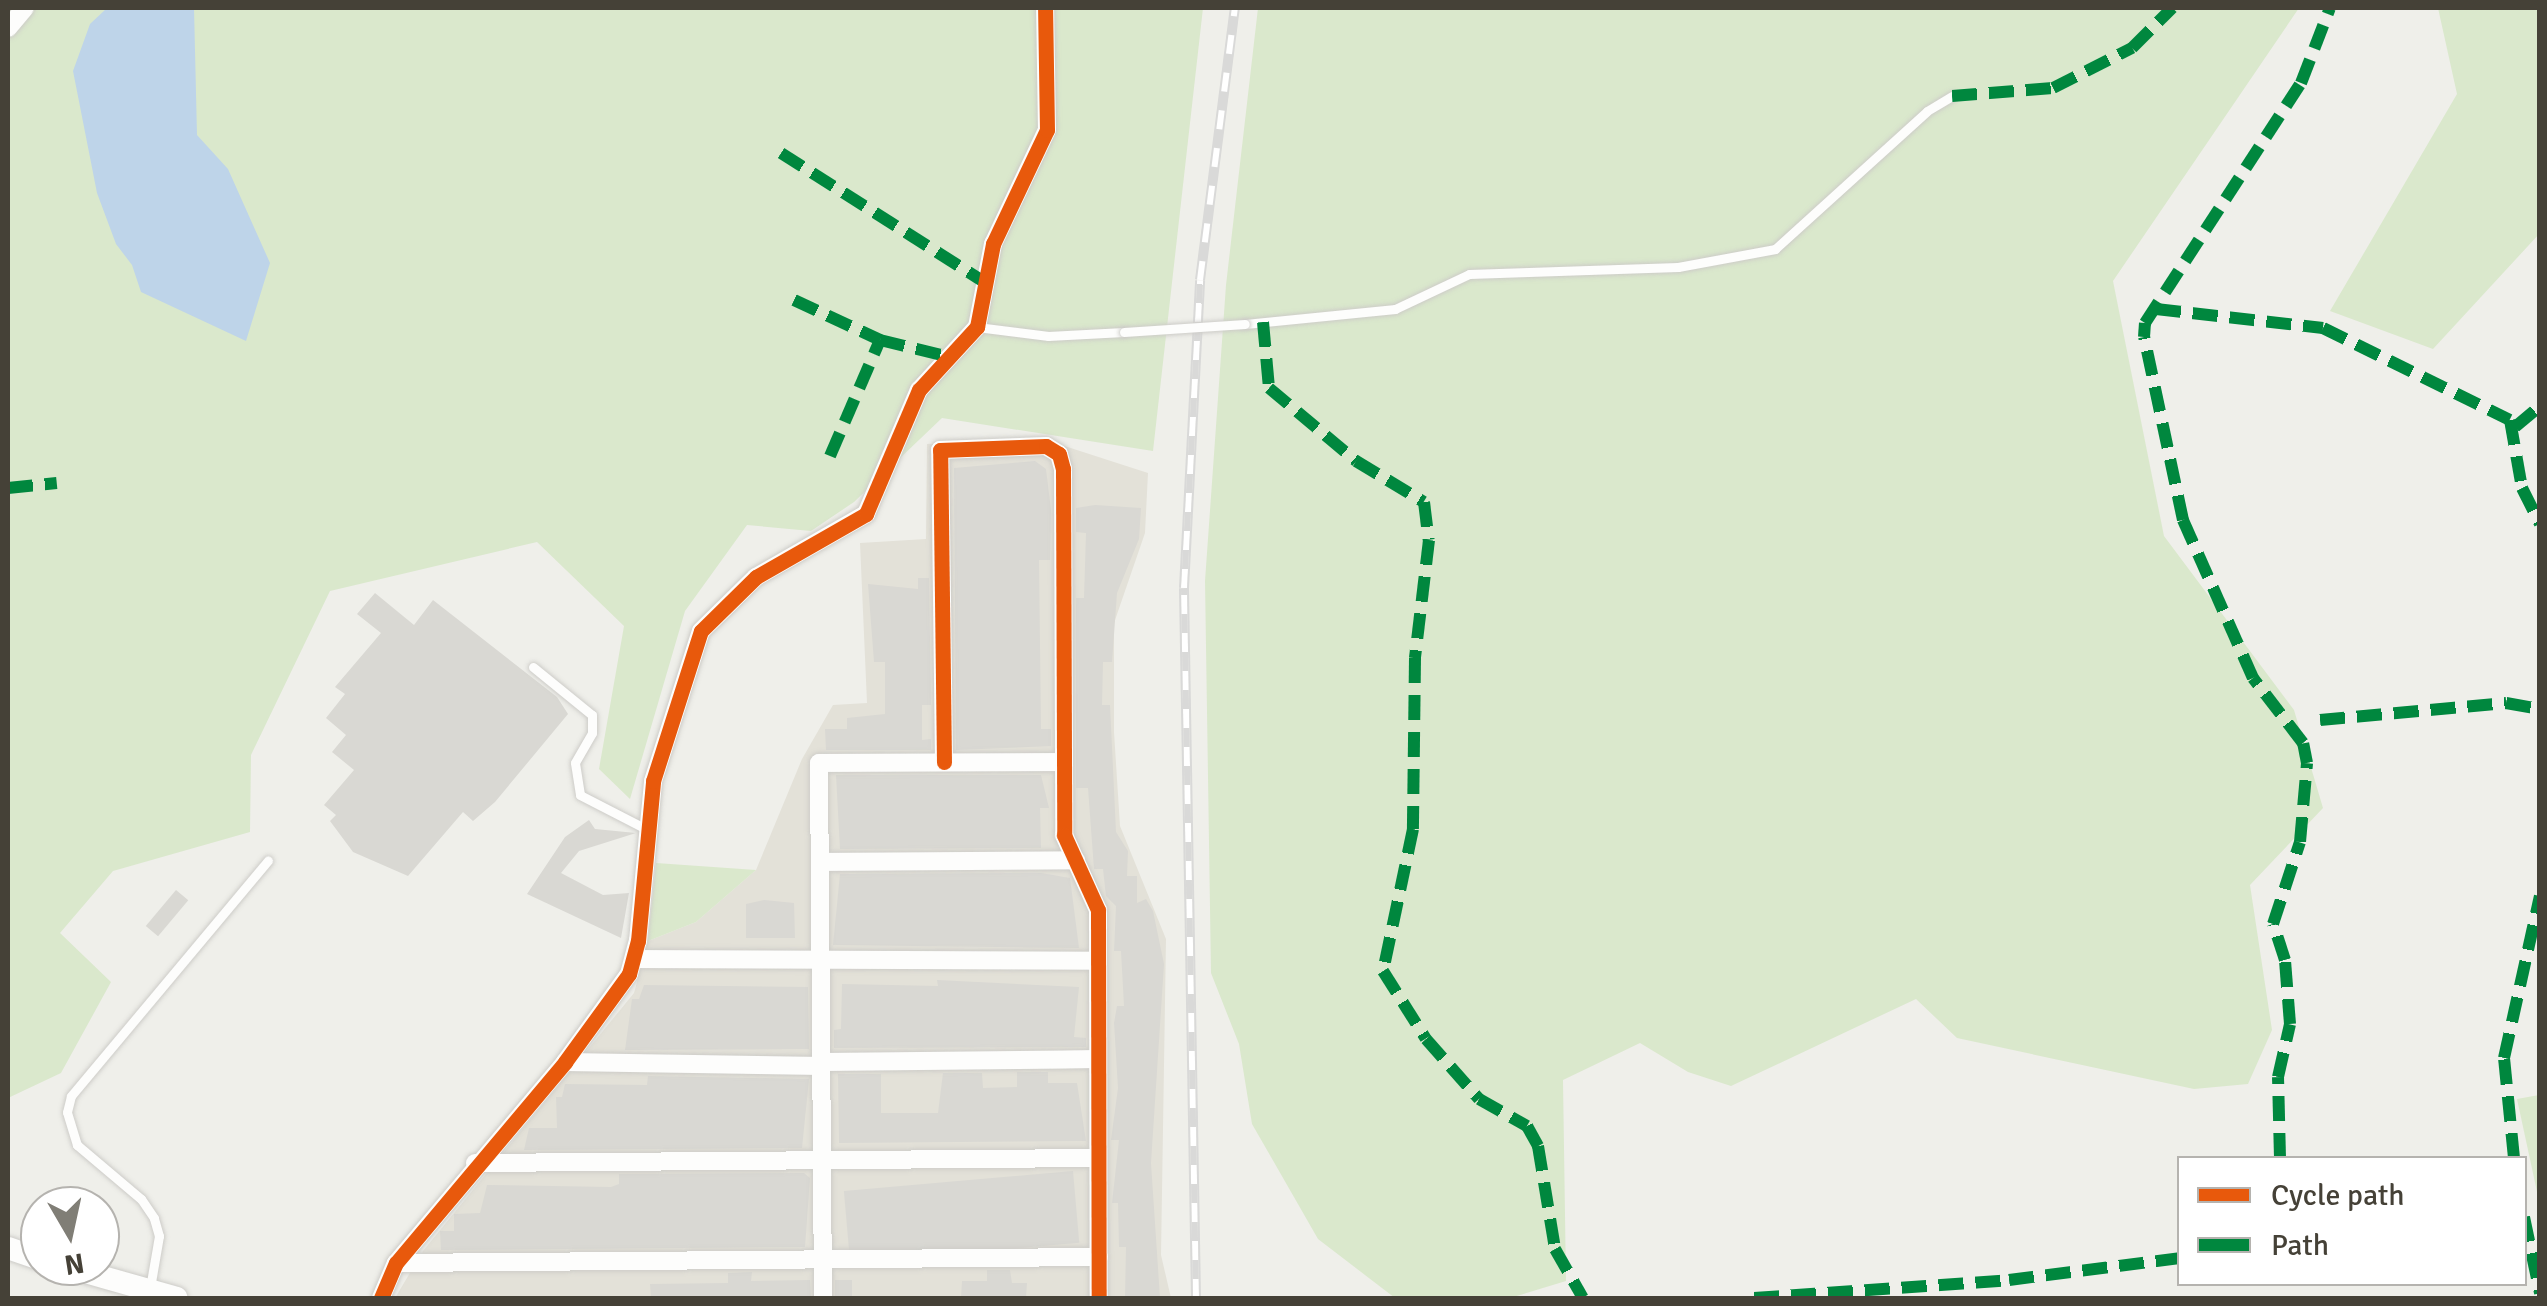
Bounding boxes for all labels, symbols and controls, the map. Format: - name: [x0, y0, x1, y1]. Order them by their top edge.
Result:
- legend: [2177, 1156, 2527, 1286]
- text: Cycle path: [2271, 1177, 2405, 1214]
- north arrow: [20, 1186, 120, 1286]
- text: Path: [2271, 1227, 2329, 1264]
- text: N: [62, 1245, 87, 1282]

